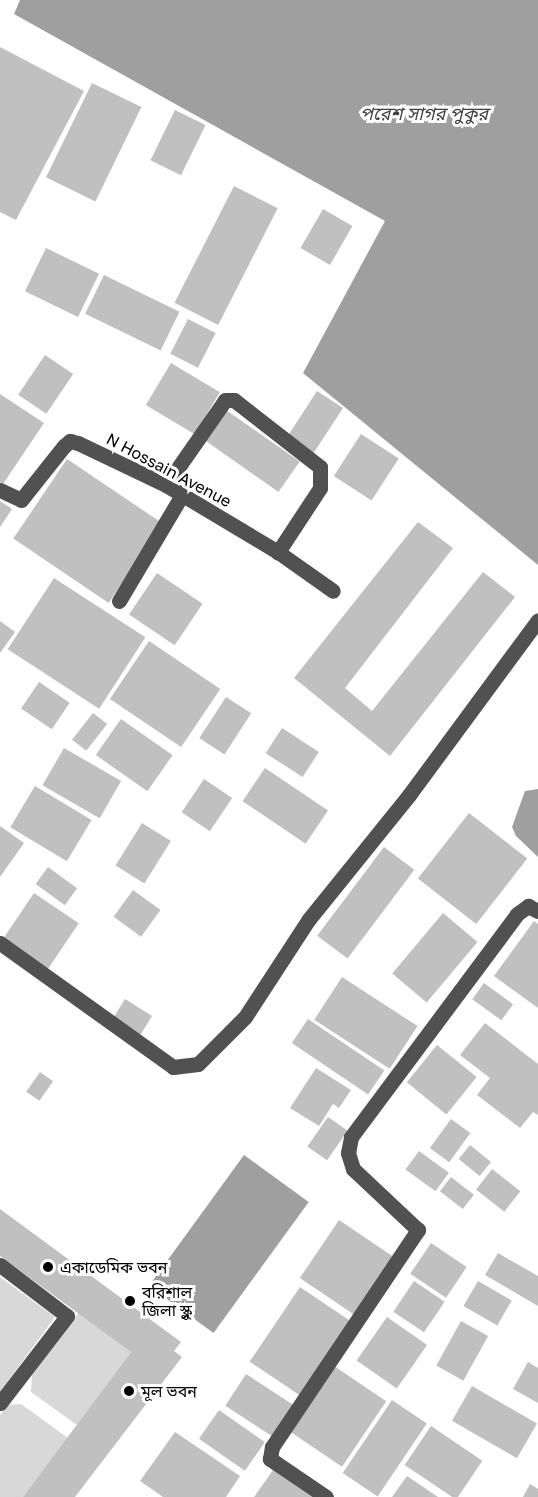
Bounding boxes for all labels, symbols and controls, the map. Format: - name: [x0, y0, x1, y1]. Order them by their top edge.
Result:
- water label: পরেশ সাগর পুকুর: [360, 102, 488, 124]
- street label: N Hossain Avenue: [103, 429, 235, 511]
- place label: একাডেমিক ভবন: [60, 1257, 167, 1277]
- marker: একাডেমিক ভবন: [41, 1260, 55, 1274]
- place label: বরিশাল জিলা স্কুল: [142, 1282, 192, 1320]
- marker: বরিশাল জিলা স্কুল: [123, 1294, 137, 1308]
- place label: মূল ভবন: [141, 1381, 197, 1401]
- marker: মূল ভবন: [122, 1384, 136, 1398]

